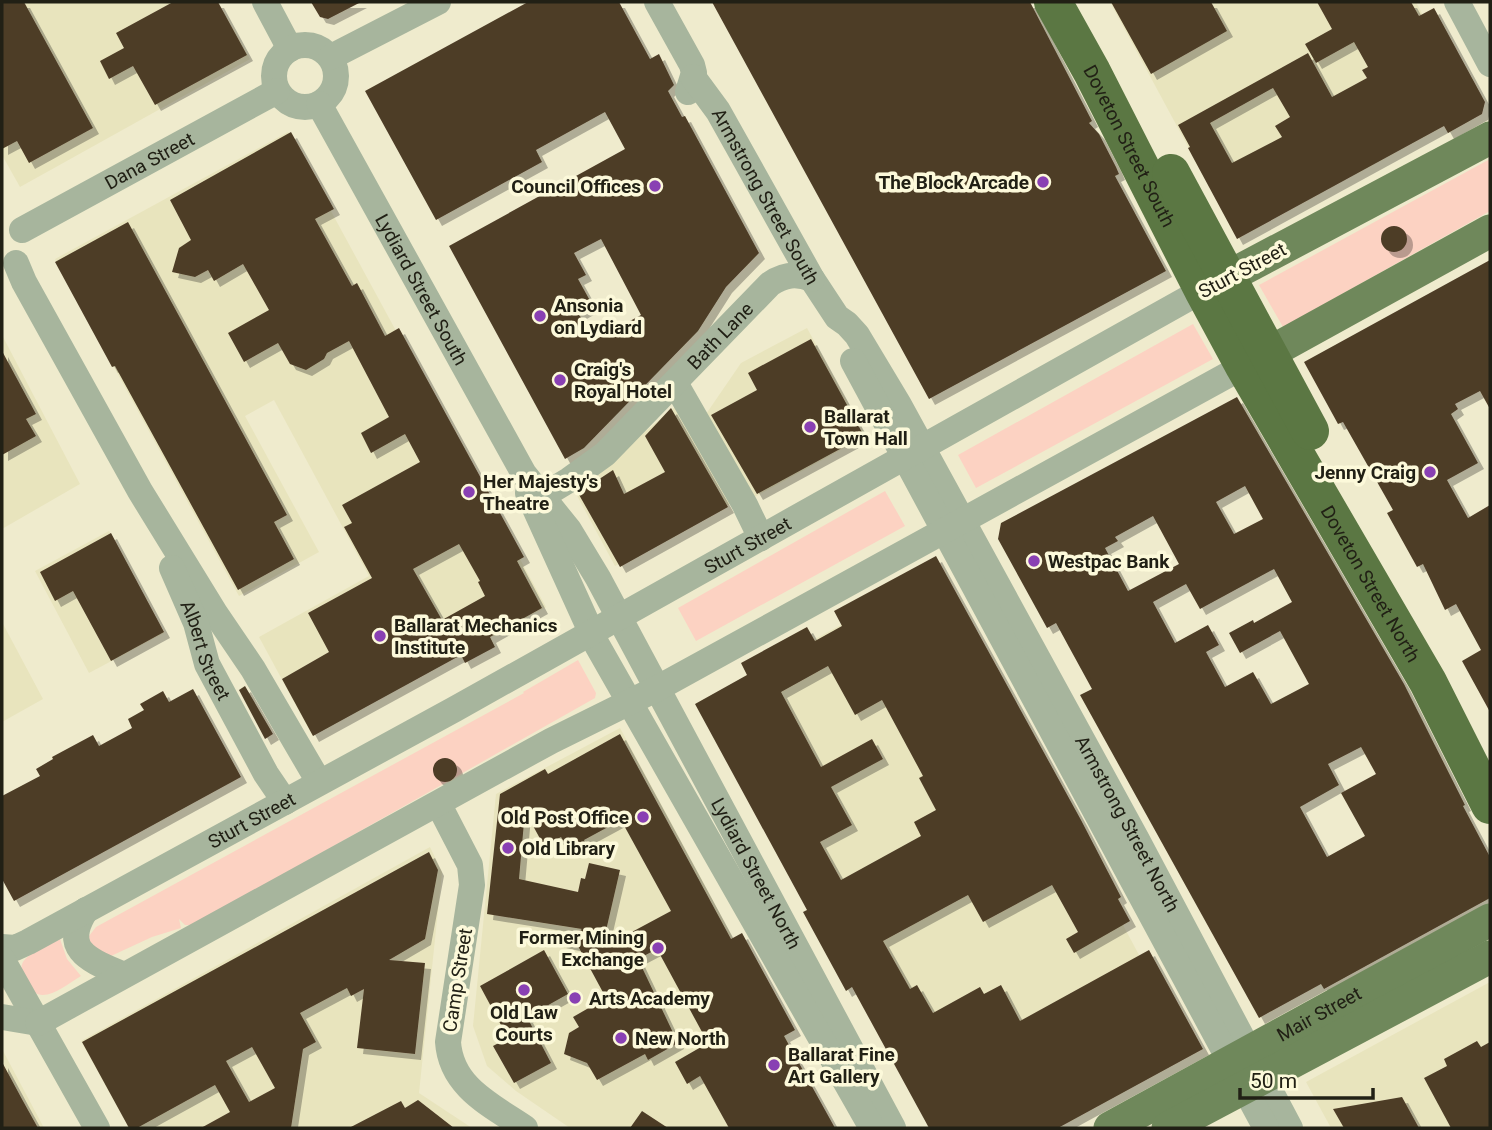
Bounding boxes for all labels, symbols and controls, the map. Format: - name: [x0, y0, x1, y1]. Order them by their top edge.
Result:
- street label: Doveton Street South: [1078, 61, 1180, 231]
- street label: Armstrong Street South: [707, 104, 824, 289]
- street label: Dana Street: [101, 127, 198, 195]
- place label: The Block Arcade: [878, 171, 1029, 194]
- marker: The Block Arcade: [1035, 174, 1051, 190]
- place label: Council Offices: [511, 175, 641, 198]
- marker: Council Offices: [647, 178, 663, 194]
- street label: Lydiard Street South: [370, 210, 472, 369]
- street label: Sturt Street: [1194, 238, 1290, 303]
- place label: Ansonia on Lydiard: [554, 294, 642, 339]
- street label: Bath Lane: [683, 297, 758, 374]
- marker: Ansonia on Lydiard: [532, 308, 548, 324]
- place label: Craig's Royal Hotel: [574, 358, 672, 403]
- marker: Craig's Royal Hotel: [552, 372, 568, 388]
- place label: Ballarat Town Hall: [824, 405, 908, 450]
- marker: Ballarat Town Hall: [802, 419, 818, 435]
- place label: Jenny Craig: [1314, 461, 1416, 484]
- marker: Jenny Craig: [1422, 464, 1438, 480]
- place label: Her Majesty's Theatre: [483, 470, 599, 515]
- marker: Her Majesty's Theatre: [461, 484, 477, 500]
- street label: Doveton Street North: [1316, 502, 1425, 666]
- street label: Sturt Street: [700, 512, 795, 579]
- place label: Westpac Bank: [1048, 550, 1170, 573]
- marker: Westpac Bank: [1026, 553, 1042, 569]
- street label: Albert Street: [175, 597, 235, 704]
- place label: Ballarat Mechanics Institute: [394, 614, 558, 659]
- marker: Ballarat Mechanics Institute: [372, 628, 388, 644]
- street label: Armstrong Street North: [1070, 732, 1184, 916]
- street label: Sturt Street: [204, 787, 299, 854]
- street label: Lydiard Street North: [706, 794, 806, 953]
- place label: Old Post Office: [501, 806, 629, 829]
- marker: Old Post Office: [635, 809, 651, 825]
- place label: Old Library: [522, 837, 615, 860]
- marker: Old Library: [500, 840, 516, 856]
- street label: Camp Street: [438, 926, 477, 1034]
- place label: Former Mining Exchange: [519, 926, 644, 971]
- marker: Former Mining Exchange: [650, 940, 666, 956]
- marker: Old Law Courts: [516, 982, 532, 998]
- street label: Mair Street: [1273, 982, 1365, 1047]
- place label: Arts Academy: [589, 987, 710, 1010]
- marker: Arts Academy: [567, 990, 583, 1006]
- place label: Old Law Courts: [490, 1001, 558, 1046]
- place label: New North: [635, 1027, 726, 1050]
- marker: New North: [613, 1030, 629, 1046]
- place label: Ballarat Fine Art Gallery: [788, 1043, 895, 1088]
- scale bar: [1240, 1056, 1373, 1100]
- marker: Ballarat Fine Art Gallery: [766, 1057, 782, 1073]
- text: 50 m: [1250, 1069, 1297, 1093]

